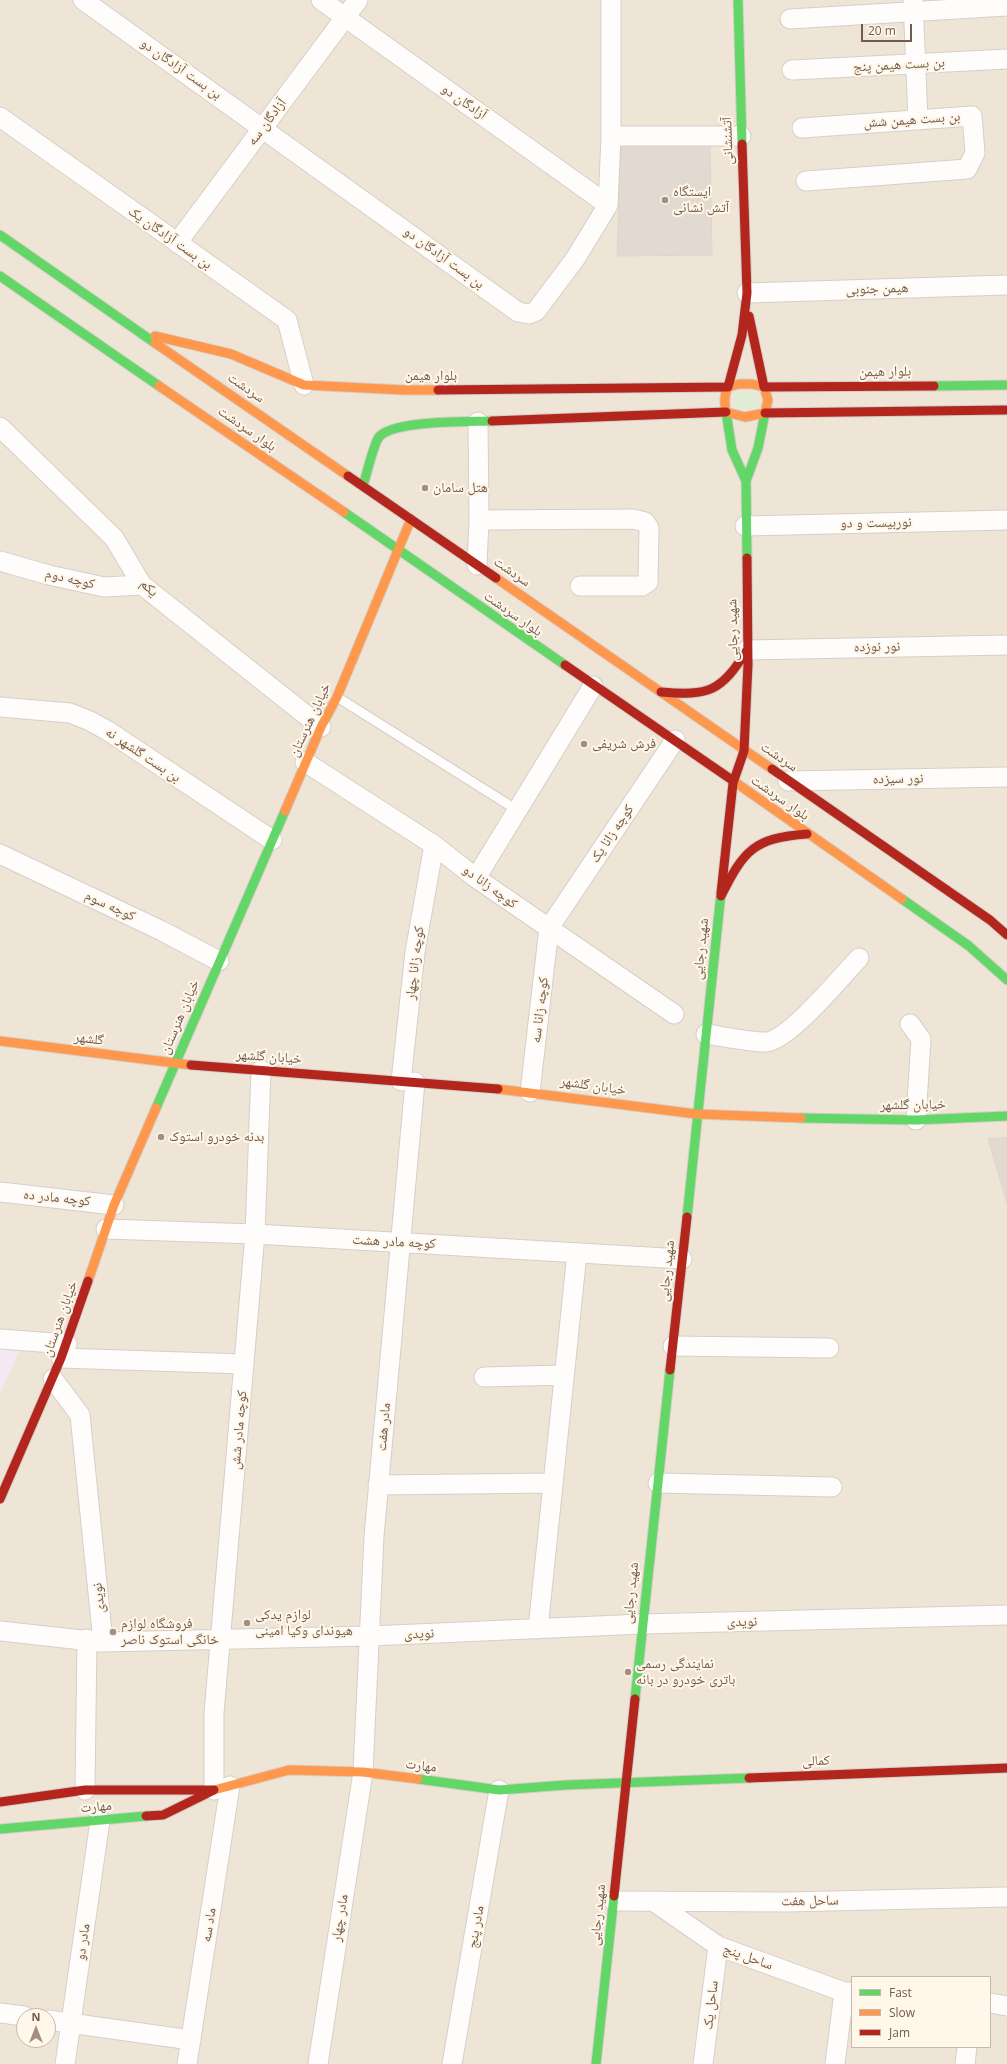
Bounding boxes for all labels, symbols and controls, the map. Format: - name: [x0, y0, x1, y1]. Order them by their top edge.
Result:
- scale bar: [863, 16, 914, 42]
- text: 20 m: [868, 22, 896, 39]
- street label: بن بست آزادگان دو: [137, 35, 225, 103]
- street label: بن بست هیمن پنج: [853, 54, 945, 76]
- street label: آزادگان دو: [438, 80, 490, 124]
- street label: آزادگان سه: [244, 95, 290, 149]
- street label: بن بست هیمن شش: [863, 108, 961, 132]
- street label: آتشنشانی: [719, 117, 737, 165]
- place label: ایستگاه آتش نشانی: [673, 184, 729, 216]
- marker: ایستگاه آتش نشانی: [660, 195, 670, 205]
- street label: بن بست آزادگان یک: [125, 203, 215, 273]
- street label: بن بست آزادگان دو: [401, 223, 487, 293]
- street label: هیمن جنوبی: [845, 280, 909, 298]
- street label: بلوار هیمن: [859, 363, 911, 381]
- street label: بلوار هیمن: [405, 368, 457, 384]
- street label: سردشت: [224, 369, 268, 407]
- street label: بلوار سردشت: [215, 403, 279, 455]
- place label: هتل سامان: [433, 480, 488, 496]
- marker: هتل سامان: [420, 483, 430, 493]
- street label: نوربیست و دو: [840, 514, 912, 532]
- street label: سردشت: [490, 553, 534, 591]
- street label: کوچه دوم: [44, 565, 96, 593]
- street label: یکم: [136, 575, 162, 601]
- street label: بلوار سردشت: [481, 588, 545, 640]
- street label: شهید رجایی: [724, 599, 742, 661]
- street label: نور نوزده: [853, 638, 901, 656]
- street label: خیابان هنرستان: [286, 680, 334, 760]
- street label: بن بست گلشهر نه: [102, 724, 184, 786]
- place label: فرش شریفی: [592, 736, 656, 752]
- street label: سردشت: [757, 738, 801, 776]
- marker: فرش شریفی: [579, 739, 589, 749]
- street label: نور سیزده: [872, 770, 924, 788]
- street label: بلوار سردشت: [748, 772, 812, 824]
- street label: کوچه زانا یک: [586, 802, 638, 866]
- street label: کوچه زانا دو: [459, 862, 521, 912]
- street label: کوچه سوم: [82, 887, 138, 925]
- street label: شهید رجایی: [689, 917, 713, 981]
- street label: کوچه زانا چهار: [402, 925, 428, 1001]
- street label: کوچه زانا سه: [528, 976, 552, 1044]
- street label: خیابان هنرستان: [157, 977, 203, 1057]
- street label: گلشهر: [73, 1029, 105, 1049]
- street label: خیابان گلشهر: [235, 1046, 303, 1068]
- street label: خیابان گلشهر: [559, 1073, 627, 1099]
- street label: خیابان گلشهر: [880, 1096, 946, 1114]
- place label: بدنه خودرو استوک: [169, 1129, 264, 1145]
- marker: بدنه خودرو استوک: [156, 1132, 166, 1142]
- street label: کوچه مادر ده: [23, 1186, 91, 1210]
- street label: کوچه مادر هشت: [352, 1231, 436, 1253]
- street label: شهید رجایی: [655, 1239, 679, 1303]
- street label: خیابان هنرستان: [38, 1279, 82, 1359]
- street label: کوچه مادر شش: [227, 1390, 251, 1470]
- street label: مادر هفت: [374, 1402, 394, 1452]
- street label: شهید رجایی: [619, 1561, 643, 1625]
- street label: نویدی: [89, 1582, 109, 1614]
- place label: لوازم یدکى هیونداى وکیا امینى: [255, 1607, 353, 1640]
- street label: نویدی: [727, 1613, 757, 1631]
- place label: فروشگاه لوازم خانگى استوک ناصر: [121, 1616, 219, 1648]
- marker: لوازم یدکى هیونداى وکیا امینى: [242, 1618, 252, 1628]
- street label: نویدی: [403, 1625, 435, 1643]
- marker: فروشگاه لوازم خانگى استوک ناصر: [108, 1627, 118, 1637]
- place label: نمایندگی رسمی باتری خودرو در بانه: [636, 1656, 735, 1688]
- marker: نمایندگی رسمی باتری خودرو در بانه: [623, 1667, 633, 1677]
- street label: کمالی: [802, 1752, 830, 1770]
- street label: مهارت: [404, 1756, 438, 1776]
- street label: مهارت: [80, 1797, 112, 1817]
- street label: شهید رجایی: [586, 1883, 610, 1947]
- street label: ساحل هفت: [781, 1892, 839, 1910]
- street label: مادر چهار: [328, 1893, 352, 1943]
- street label: مادر پنج: [464, 1904, 488, 1950]
- street label: ماد سه: [198, 1906, 220, 1944]
- street label: مادر دو: [72, 1922, 94, 1962]
- street label: ساحل پنج: [721, 1940, 775, 1974]
- legend: [851, 1976, 991, 2048]
- street label: ساحل یک: [700, 1980, 722, 2030]
- text: Fast: [889, 1984, 912, 2001]
- text: Slow: [889, 2004, 915, 2021]
- north arrow: [16, 2008, 56, 2048]
- text: N: [32, 2009, 40, 2024]
- text: Jam: [889, 2024, 910, 2041]

